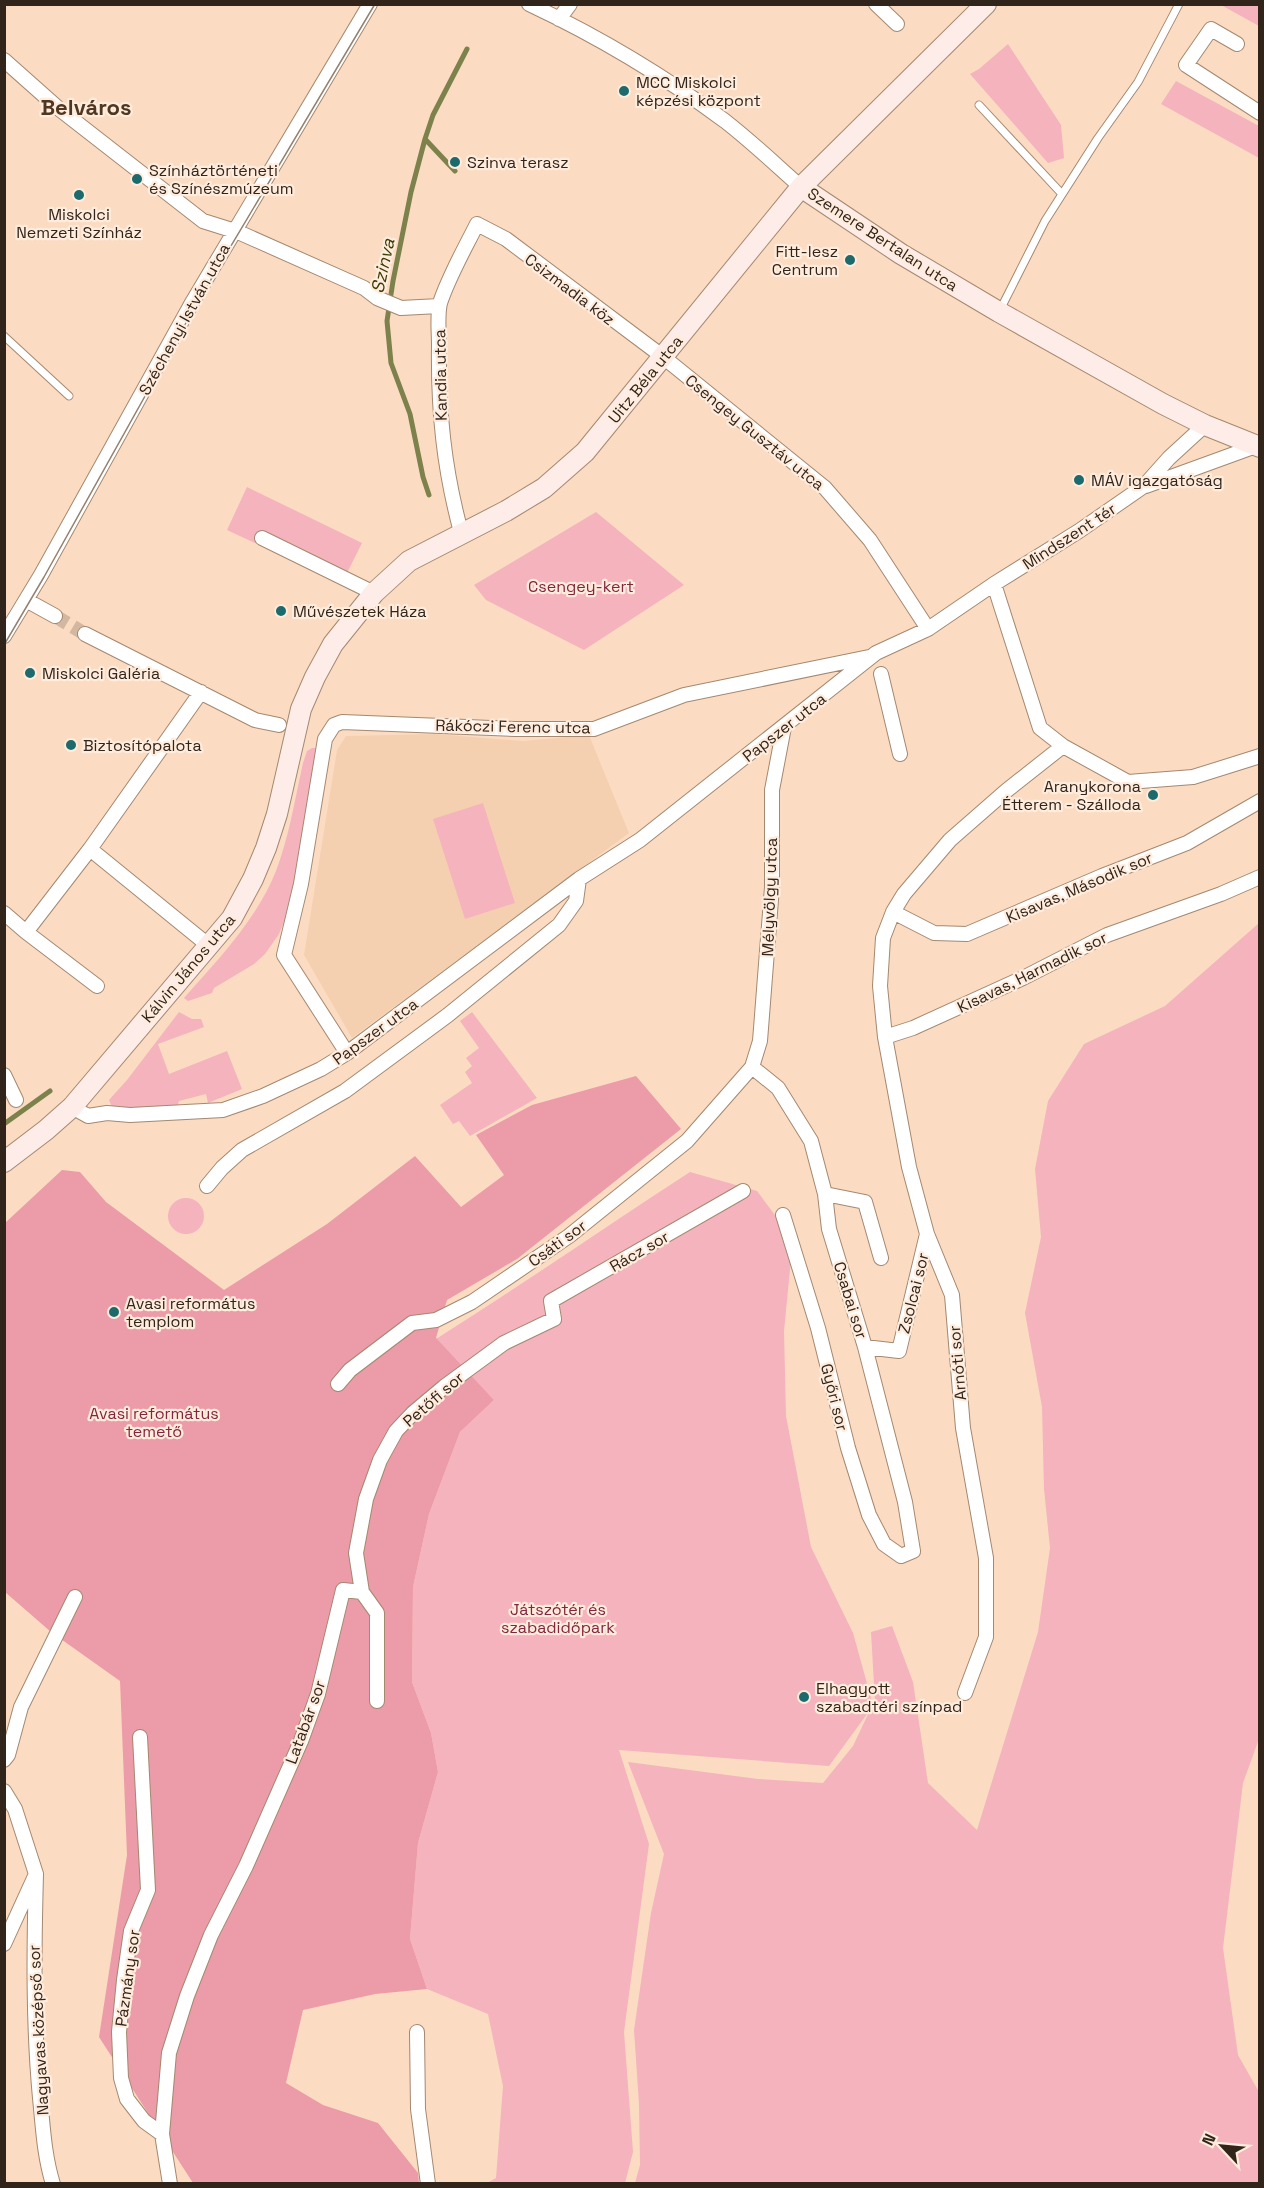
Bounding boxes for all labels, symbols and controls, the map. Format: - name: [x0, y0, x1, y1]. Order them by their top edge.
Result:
- place label: MCC Miskolci képzési központ: [636, 72, 761, 111]
- marker: MCC Miskolci képzési központ: [617, 84, 631, 98]
- district label: Belváros: [41, 93, 131, 121]
- place label: Szinva terasz: [467, 152, 569, 173]
- marker: Szinva terasz: [448, 155, 462, 169]
- place label: Színháztörténeti és Színészmúzeum: [149, 160, 294, 199]
- marker: Színháztörténeti és Színészmúzeum: [130, 172, 144, 186]
- street label: Szemere Bertalan utca: [804, 183, 962, 296]
- marker: Miskolci Nemzeti Színház: [72, 188, 86, 202]
- place label: Miskolci Nemzeti Színház: [16, 204, 142, 243]
- water label: Szinva: [366, 236, 400, 295]
- street label: Széchenyi István utca: [134, 240, 235, 399]
- place label: Fitt-lesz Centrum: [772, 241, 838, 280]
- street label: Csizmadia köz: [521, 249, 619, 330]
- marker: Fitt-lesz Centrum: [843, 253, 857, 267]
- street label: Kandia utca: [429, 329, 452, 421]
- street label: Uitz Béla utca: [603, 331, 687, 428]
- street label: Csengey Gusztáv utca: [681, 370, 829, 495]
- place label: MÁV igazgatóság: [1091, 470, 1223, 491]
- marker: MÁV igazgatóság: [1072, 473, 1086, 487]
- street label: Mindszent tér: [1019, 498, 1120, 574]
- park label: Csengey-kert: [528, 576, 634, 597]
- place label: Művészetek Háza: [293, 601, 426, 622]
- marker: Művészetek Háza: [274, 604, 288, 618]
- place label: Miskolci Galéria: [42, 663, 160, 684]
- marker: Miskolci Galéria: [23, 666, 37, 680]
- street label: Papszer utca: [738, 688, 830, 767]
- street label: Rákóczi Ferenc utca: [435, 715, 591, 738]
- place label: Biztosítópalota: [83, 735, 202, 756]
- marker: Biztosítópalota: [64, 738, 78, 752]
- place label: Aranykorona Étterem - Szálloda: [1002, 776, 1141, 815]
- marker: Aranykorona Étterem - Szálloda: [1146, 788, 1160, 802]
- street label: Mélyvölgy utca: [757, 837, 782, 957]
- street label: Kisavas, Második sor: [1003, 847, 1156, 928]
- street label: Kálvin János utca: [137, 910, 240, 1027]
- street label: Kisavas, Harmadik sor: [954, 927, 1111, 1018]
- street label: Papszer utca: [328, 993, 422, 1069]
- street label: Csáti sor: [524, 1215, 591, 1272]
- street label: Rácz sor: [606, 1226, 673, 1277]
- street label: Zsolcai sor: [893, 1250, 934, 1336]
- street label: Csabai sor: [829, 1259, 872, 1341]
- place label: Avasi református templom: [126, 1293, 255, 1332]
- marker: Avasi református templom: [107, 1305, 121, 1319]
- street label: Arnóti sor: [944, 1325, 971, 1401]
- street label: Győri sor: [816, 1361, 853, 1433]
- street label: Petőfi sor: [398, 1367, 468, 1432]
- park label: Avasi református temető: [89, 1403, 219, 1442]
- park label: Játszótér és szabadidőpark: [501, 1599, 615, 1638]
- street label: Latabár sor: [281, 1677, 330, 1767]
- place label: Elhagyott szabadtéri színpad: [816, 1678, 962, 1717]
- marker: Elhagyott szabadtéri színpad: [797, 1690, 811, 1704]
- street label: Pázmány sor: [110, 1928, 145, 2028]
- street label: Nagyavas középső sor: [24, 1944, 53, 2116]
- north arrow: [1192, 2116, 1252, 2176]
- text: N: [1197, 2130, 1221, 2149]

